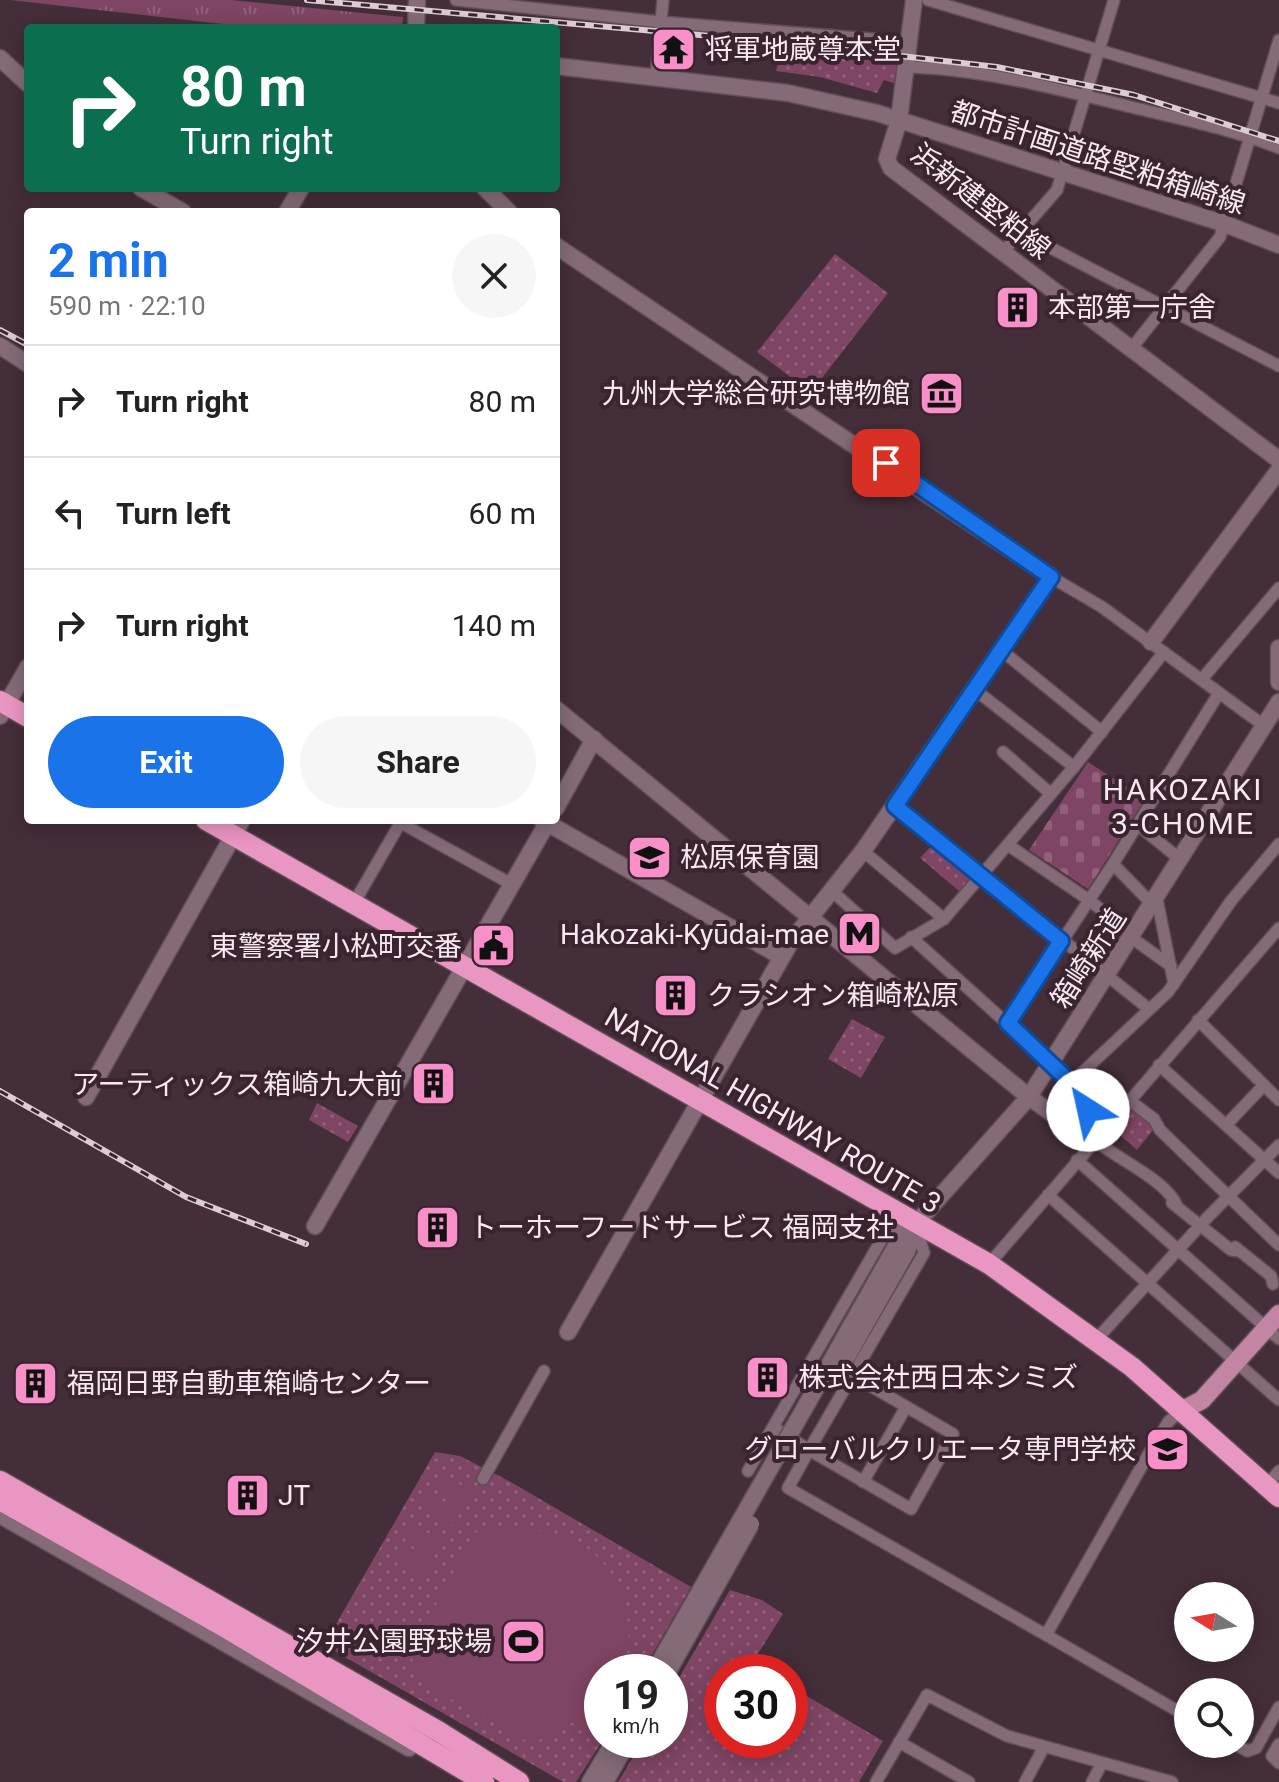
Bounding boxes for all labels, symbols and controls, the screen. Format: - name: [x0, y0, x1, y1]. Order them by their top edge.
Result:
- temple icon: 将軍地蔵尊本堂: [650, 25, 698, 73]
- place label: 将軍地蔵尊本堂: [705, 33, 901, 66]
- text: 80 m: [180, 54, 307, 120]
- icon: right: [48, 56, 152, 160]
- street label: 都市計画道路堅粕箱崎線: [946, 94, 1249, 221]
- text: Turn right: [180, 121, 333, 163]
- street label: 浜新建堅粕線: [904, 137, 1057, 266]
- text: 2 min: [48, 232, 169, 289]
- button: close: [452, 234, 536, 318]
- building icon: 本部第一庁舎: [993, 283, 1041, 331]
- text: 590 m · 22:10: [48, 291, 206, 321]
- place label: 本部第一庁舎: [1048, 291, 1216, 324]
- museum icon: 九州大学総合研究博物館: [917, 369, 965, 417]
- place label: 九州大学総合研究博物館: [602, 377, 910, 410]
- icon: right: [48, 379, 92, 423]
- text: Turn right: [116, 384, 249, 419]
- text: 80 m: [469, 384, 536, 419]
- pin: [852, 429, 920, 497]
- icon: arrive: [864, 441, 908, 485]
- icon: left: [48, 491, 92, 535]
- text: Turn left: [116, 496, 231, 531]
- text: 60 m: [469, 496, 536, 531]
- icon: right: [48, 603, 92, 647]
- text: Turn right: [116, 608, 249, 643]
- text: 140 m: [452, 608, 536, 643]
- button: Exit: [48, 716, 284, 808]
- button: Share: [300, 716, 536, 808]
- district label: HAKOZAKI 3-CHOME: [1103, 772, 1263, 841]
- school or university icon: 松原保育園: [625, 833, 673, 881]
- place label: 松原保育園: [680, 841, 820, 874]
- street label: 箱崎新道: [1044, 902, 1133, 1014]
- metro station icon: Hakozaki-Kyūdai-mae: [836, 910, 884, 958]
- place label: Hakozaki-Kyūdai-mae: [560, 918, 829, 951]
- public building icon: 東警察署小松町交番: [469, 922, 517, 970]
- place label: 東警察署小松町交番: [210, 930, 462, 963]
- building icon: クラシオン箱崎松原: [652, 971, 700, 1019]
- place label: クラシオン箱崎松原: [707, 979, 958, 1012]
- street label: NATIONAL HIGHWAY ROUTE 3: [599, 1001, 947, 1220]
- building icon: アーティックス箱崎九大前: [410, 1060, 458, 1108]
- place label: アーティックス箱崎九大前: [71, 1068, 403, 1101]
- position arrow: [1046, 1068, 1130, 1152]
- building icon: トーホーフードサービス 福岡支社: [414, 1203, 462, 1251]
- place label: トーホーフードサービス 福岡支社: [469, 1211, 894, 1244]
- building icon: 株式会社西日本シミズ: [743, 1353, 791, 1401]
- building icon: 福岡日野自動車箱崎センター: [12, 1359, 60, 1407]
- place label: 株式会社西日本シミズ: [798, 1361, 1078, 1394]
- place label: 福岡日野自動車箱崎センター: [67, 1367, 431, 1400]
- school or university icon: グローバルクリエータ専門学校: [1143, 1425, 1191, 1473]
- place label: グローバルクリエータ専門学校: [744, 1433, 1136, 1466]
- building icon: JT: [223, 1471, 271, 1519]
- place label: JT: [278, 1479, 310, 1512]
- north arrow: [1174, 1582, 1254, 1662]
- map controls: [1174, 1582, 1254, 1758]
- sports icon: 汐井公園野球場: [499, 1617, 547, 1665]
- place label: 汐井公園野球場: [296, 1625, 492, 1658]
- speed limit sign: 30: [704, 1654, 808, 1758]
- text: 19: [613, 1672, 659, 1719]
- button: search: [1174, 1678, 1254, 1758]
- text: km/h: [613, 1714, 659, 1738]

